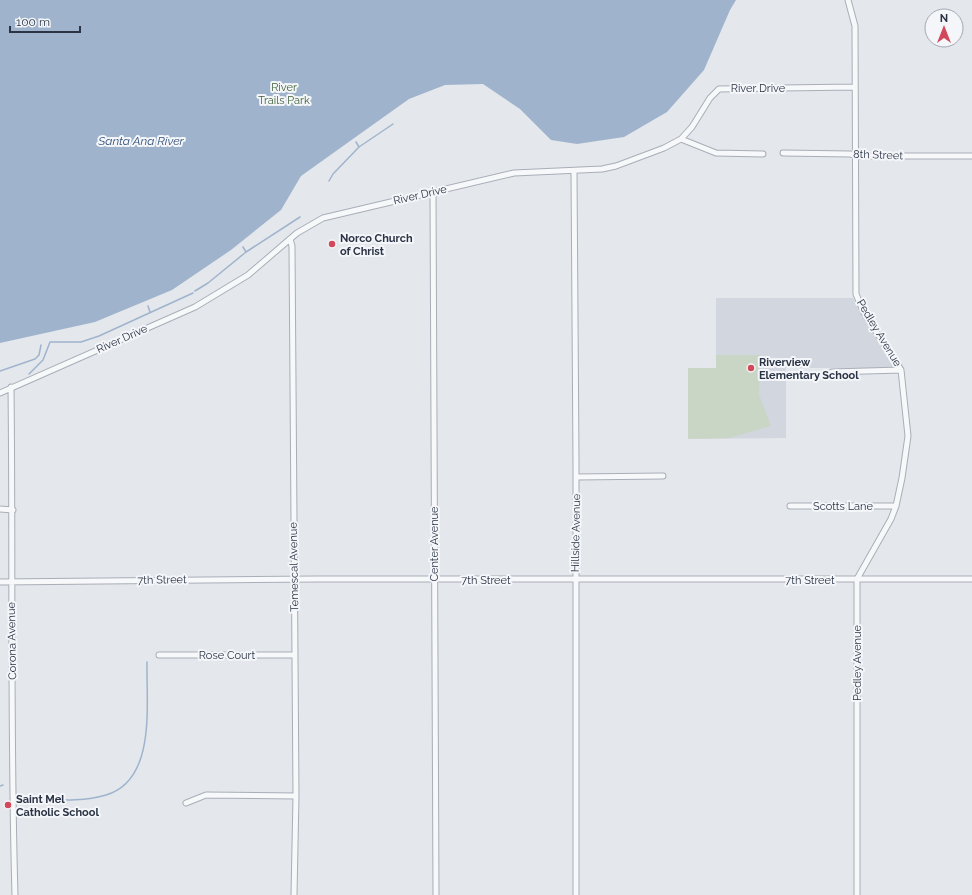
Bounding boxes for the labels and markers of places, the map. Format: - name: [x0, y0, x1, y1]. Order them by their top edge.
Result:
- place label: Norco Church of Christ: [340, 232, 413, 258]
- marker: Norco Church of Christ: [327, 239, 337, 249]
- place label: Riverview Elementary School: [759, 356, 859, 382]
- marker: Riverview Elementary School: [746, 363, 756, 373]
- place label: Saint Mel Catholic School: [16, 793, 99, 819]
- marker: Saint Mel Catholic School: [3, 800, 13, 810]

